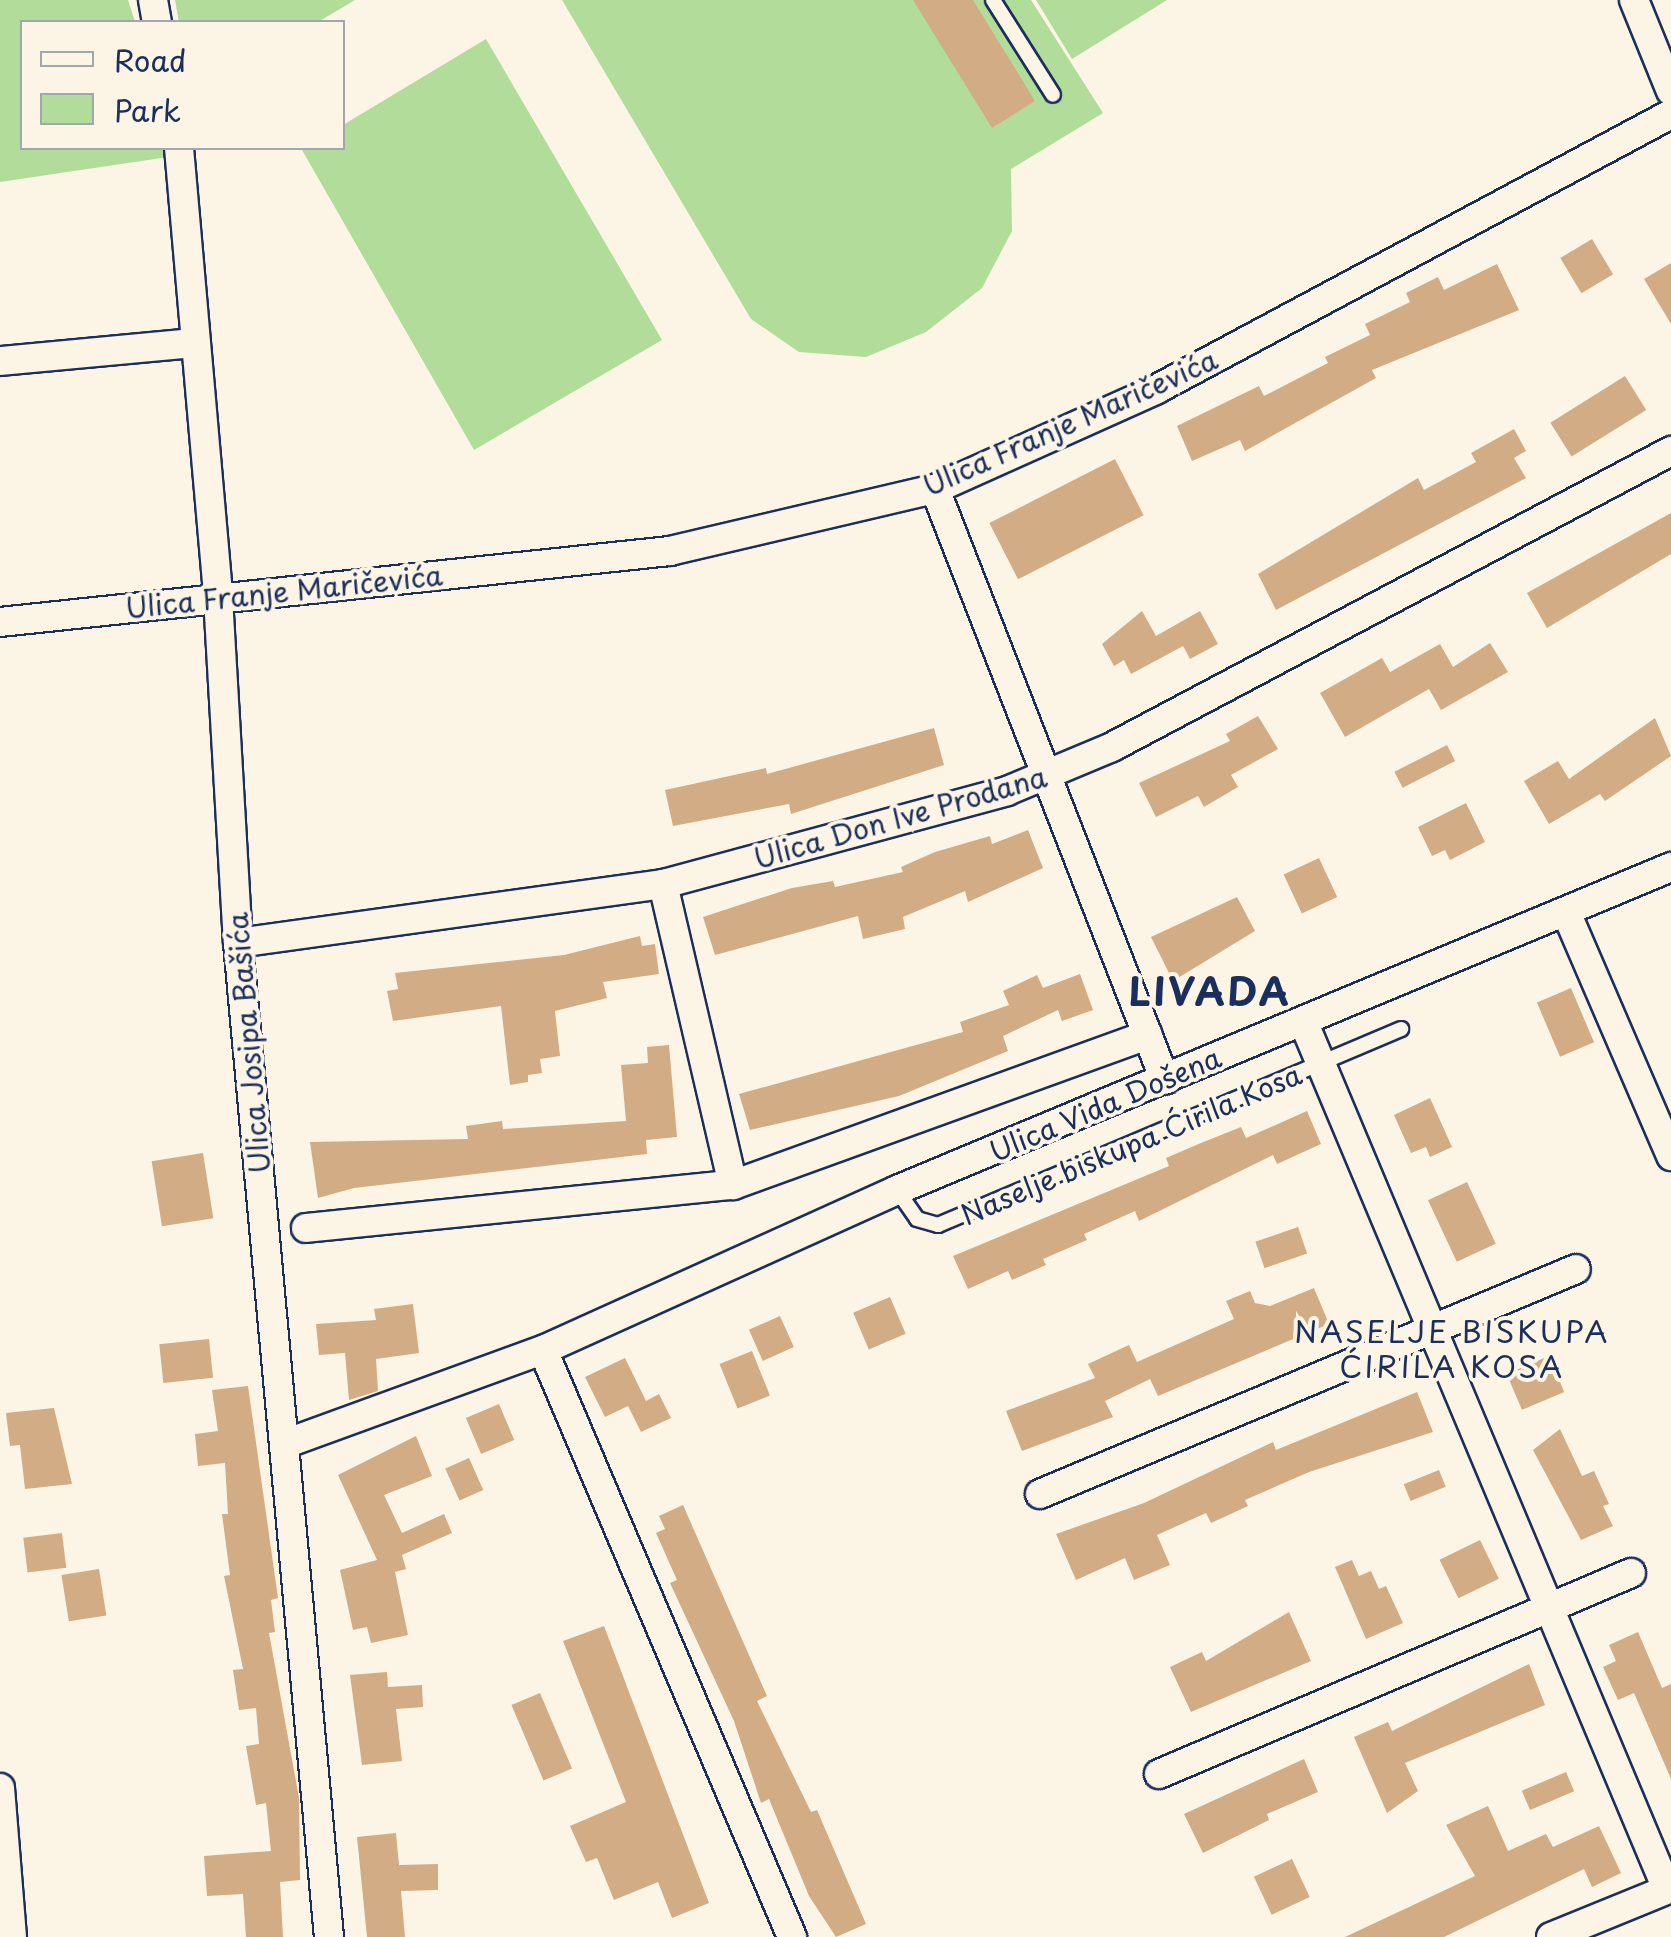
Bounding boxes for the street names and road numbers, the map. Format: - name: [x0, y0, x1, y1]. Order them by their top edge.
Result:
- street label: Ulica Franje Maričevića: [917, 342, 1223, 502]
- street label: Ulica Franje Maričevića: [123, 558, 445, 624]
- street label: Ulica Don Ive Prodana: [750, 759, 1050, 875]
- street label: Ulica Josipa Bašića: [220, 910, 276, 1176]
- street label: Ulica Vida Došena: [984, 1040, 1226, 1168]
- street label: Naselje biskupa Ćirila Kosa: [955, 1057, 1307, 1231]

